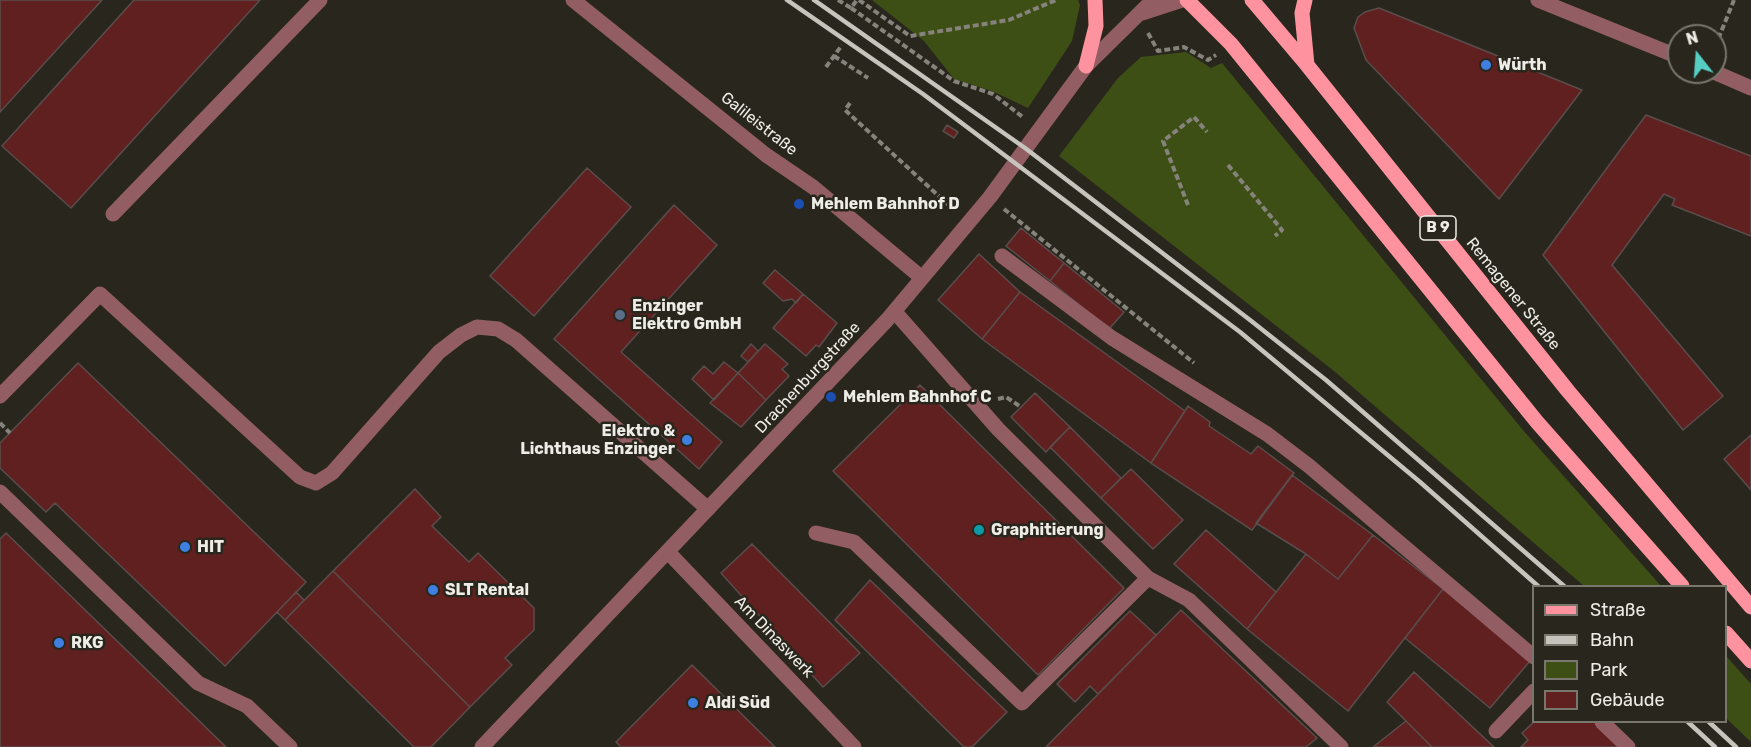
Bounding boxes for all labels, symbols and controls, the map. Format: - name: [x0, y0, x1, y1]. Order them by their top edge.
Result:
- north arrow: [1667, 24, 1727, 84]
- text: N: [1684, 27, 1700, 49]
- place label: Würth: [1498, 55, 1547, 75]
- marker: Würth: [1479, 58, 1493, 72]
- street label: Galileistraße: [717, 88, 801, 160]
- place label: Mehlem Bahnhof D: [811, 194, 960, 214]
- marker: Mehlem Bahnhof D: [792, 197, 806, 211]
- road number: B 9: [1420, 216, 1456, 240]
- street label: Remagener Straße: [1462, 234, 1564, 354]
- place label: Enzinger Elektro GmbH: [632, 296, 742, 334]
- marker: Enzinger Elektro GmbH: [613, 308, 627, 322]
- street label: Drachenburgstraße: [751, 318, 865, 438]
- place label: Mehlem Bahnhof C: [843, 387, 992, 407]
- marker: Mehlem Bahnhof C: [824, 390, 838, 404]
- place label: Elektro & Lichthaus Enzinger: [520, 421, 675, 459]
- marker: Elektro & Lichthaus Enzinger: [680, 433, 694, 447]
- place label: Graphitierung: [991, 520, 1104, 540]
- marker: Graphitierung: [972, 523, 986, 537]
- place label: HIT: [197, 537, 224, 557]
- marker: HIT: [178, 540, 192, 554]
- place label: SLT Rental: [445, 580, 529, 600]
- marker: SLT Rental: [426, 583, 440, 597]
- legend: [1532, 585, 1727, 723]
- street label: Am Dinaswerk: [730, 592, 818, 682]
- text: Straße: [1590, 599, 1646, 621]
- text: Bahn: [1590, 629, 1634, 651]
- place label: RKG: [71, 633, 104, 653]
- marker: RKG: [52, 636, 66, 650]
- text: Park: [1590, 659, 1627, 681]
- text: Gebäude: [1590, 689, 1665, 711]
- place label: Aldi Süd: [705, 693, 770, 713]
- marker: Aldi Süd: [686, 696, 700, 710]

